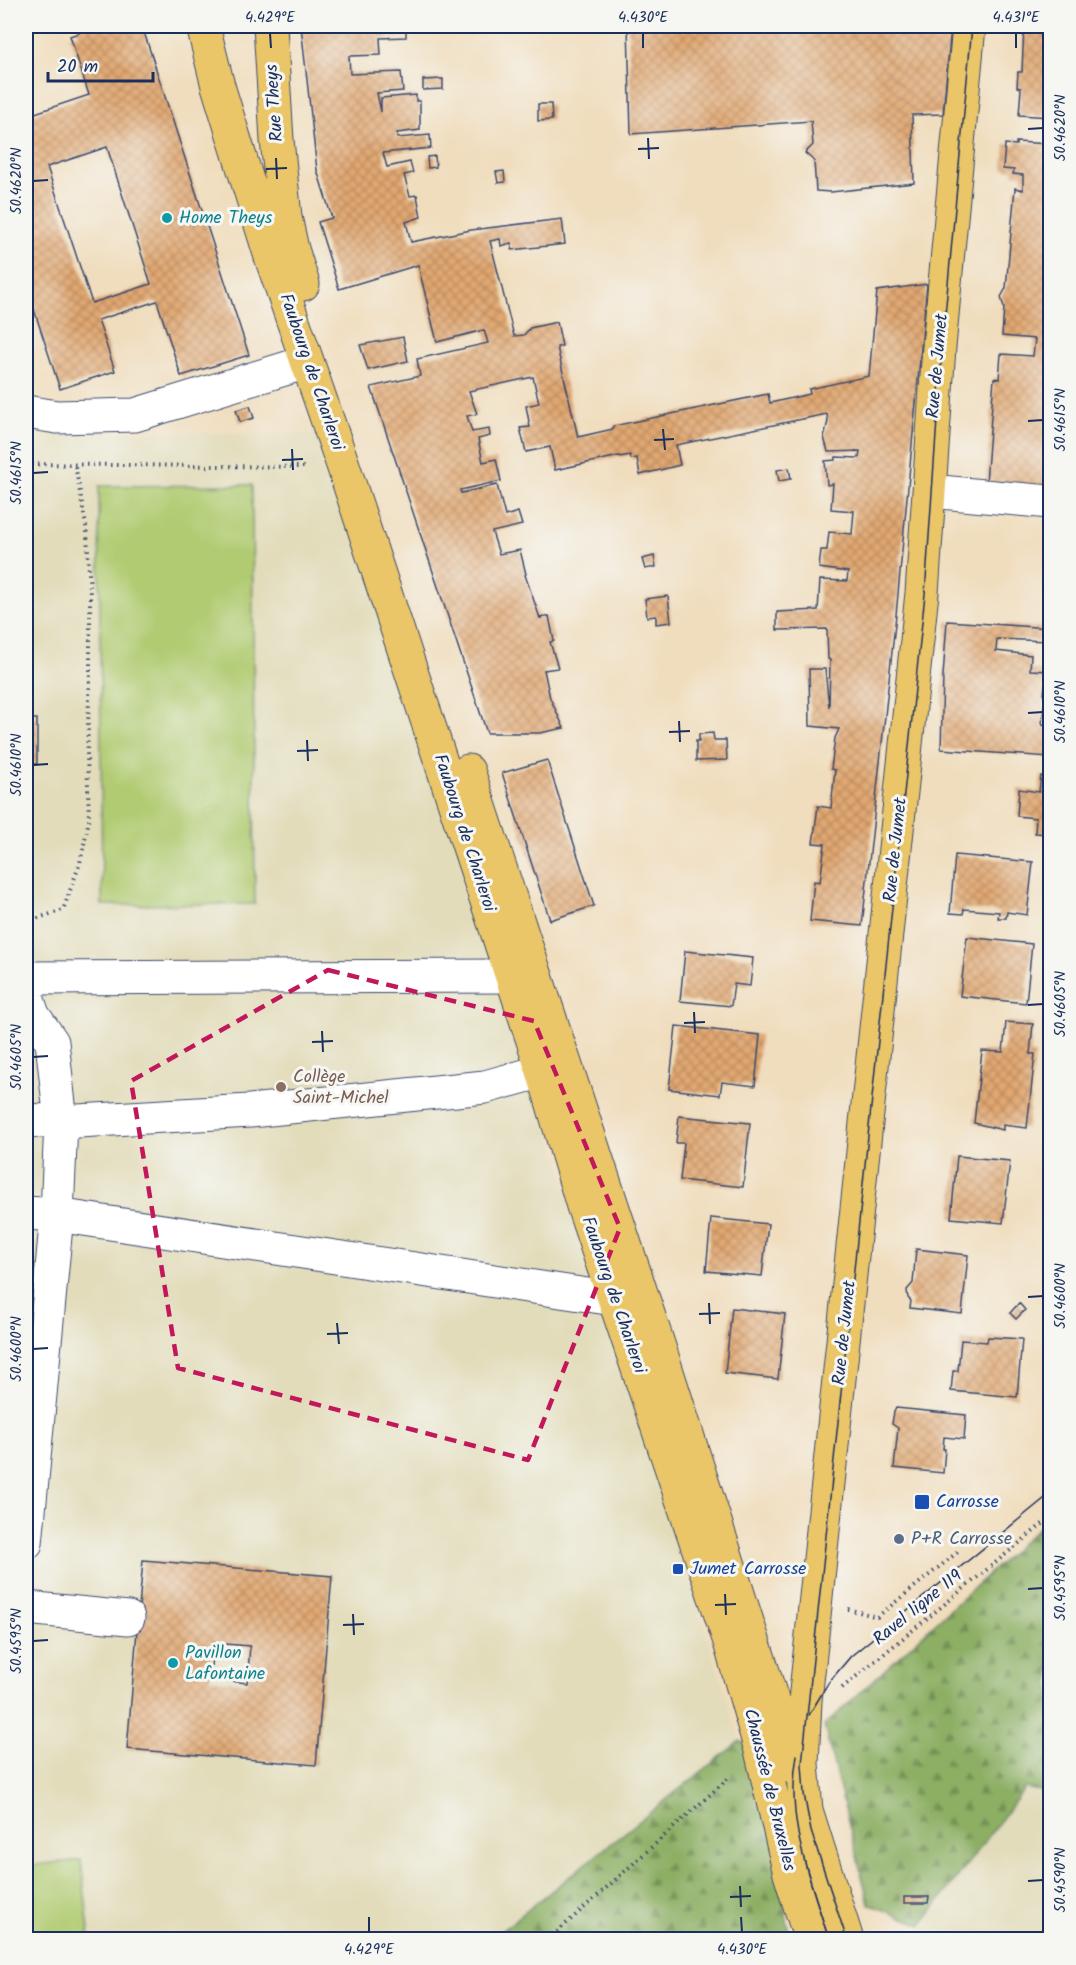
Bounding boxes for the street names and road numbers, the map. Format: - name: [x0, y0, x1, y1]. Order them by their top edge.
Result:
- street label: Rue Theys: [258, 63, 292, 143]
- street label: Faubourg de Charleroi: [271, 289, 352, 455]
- street label: Rue de Jumet: [919, 311, 957, 420]
- street label: Faubourg de Charleroi: [425, 750, 503, 916]
- street label: Rue de Jumet: [876, 795, 916, 904]
- street label: Faubourg de Charleroi: [573, 1212, 654, 1378]
- street label: Rue de Jumet: [825, 1278, 865, 1387]
- street label: Ravel ligne 119: [867, 1562, 969, 1653]
- street label: Chaussée de Bruxelles: [735, 1706, 803, 1875]

